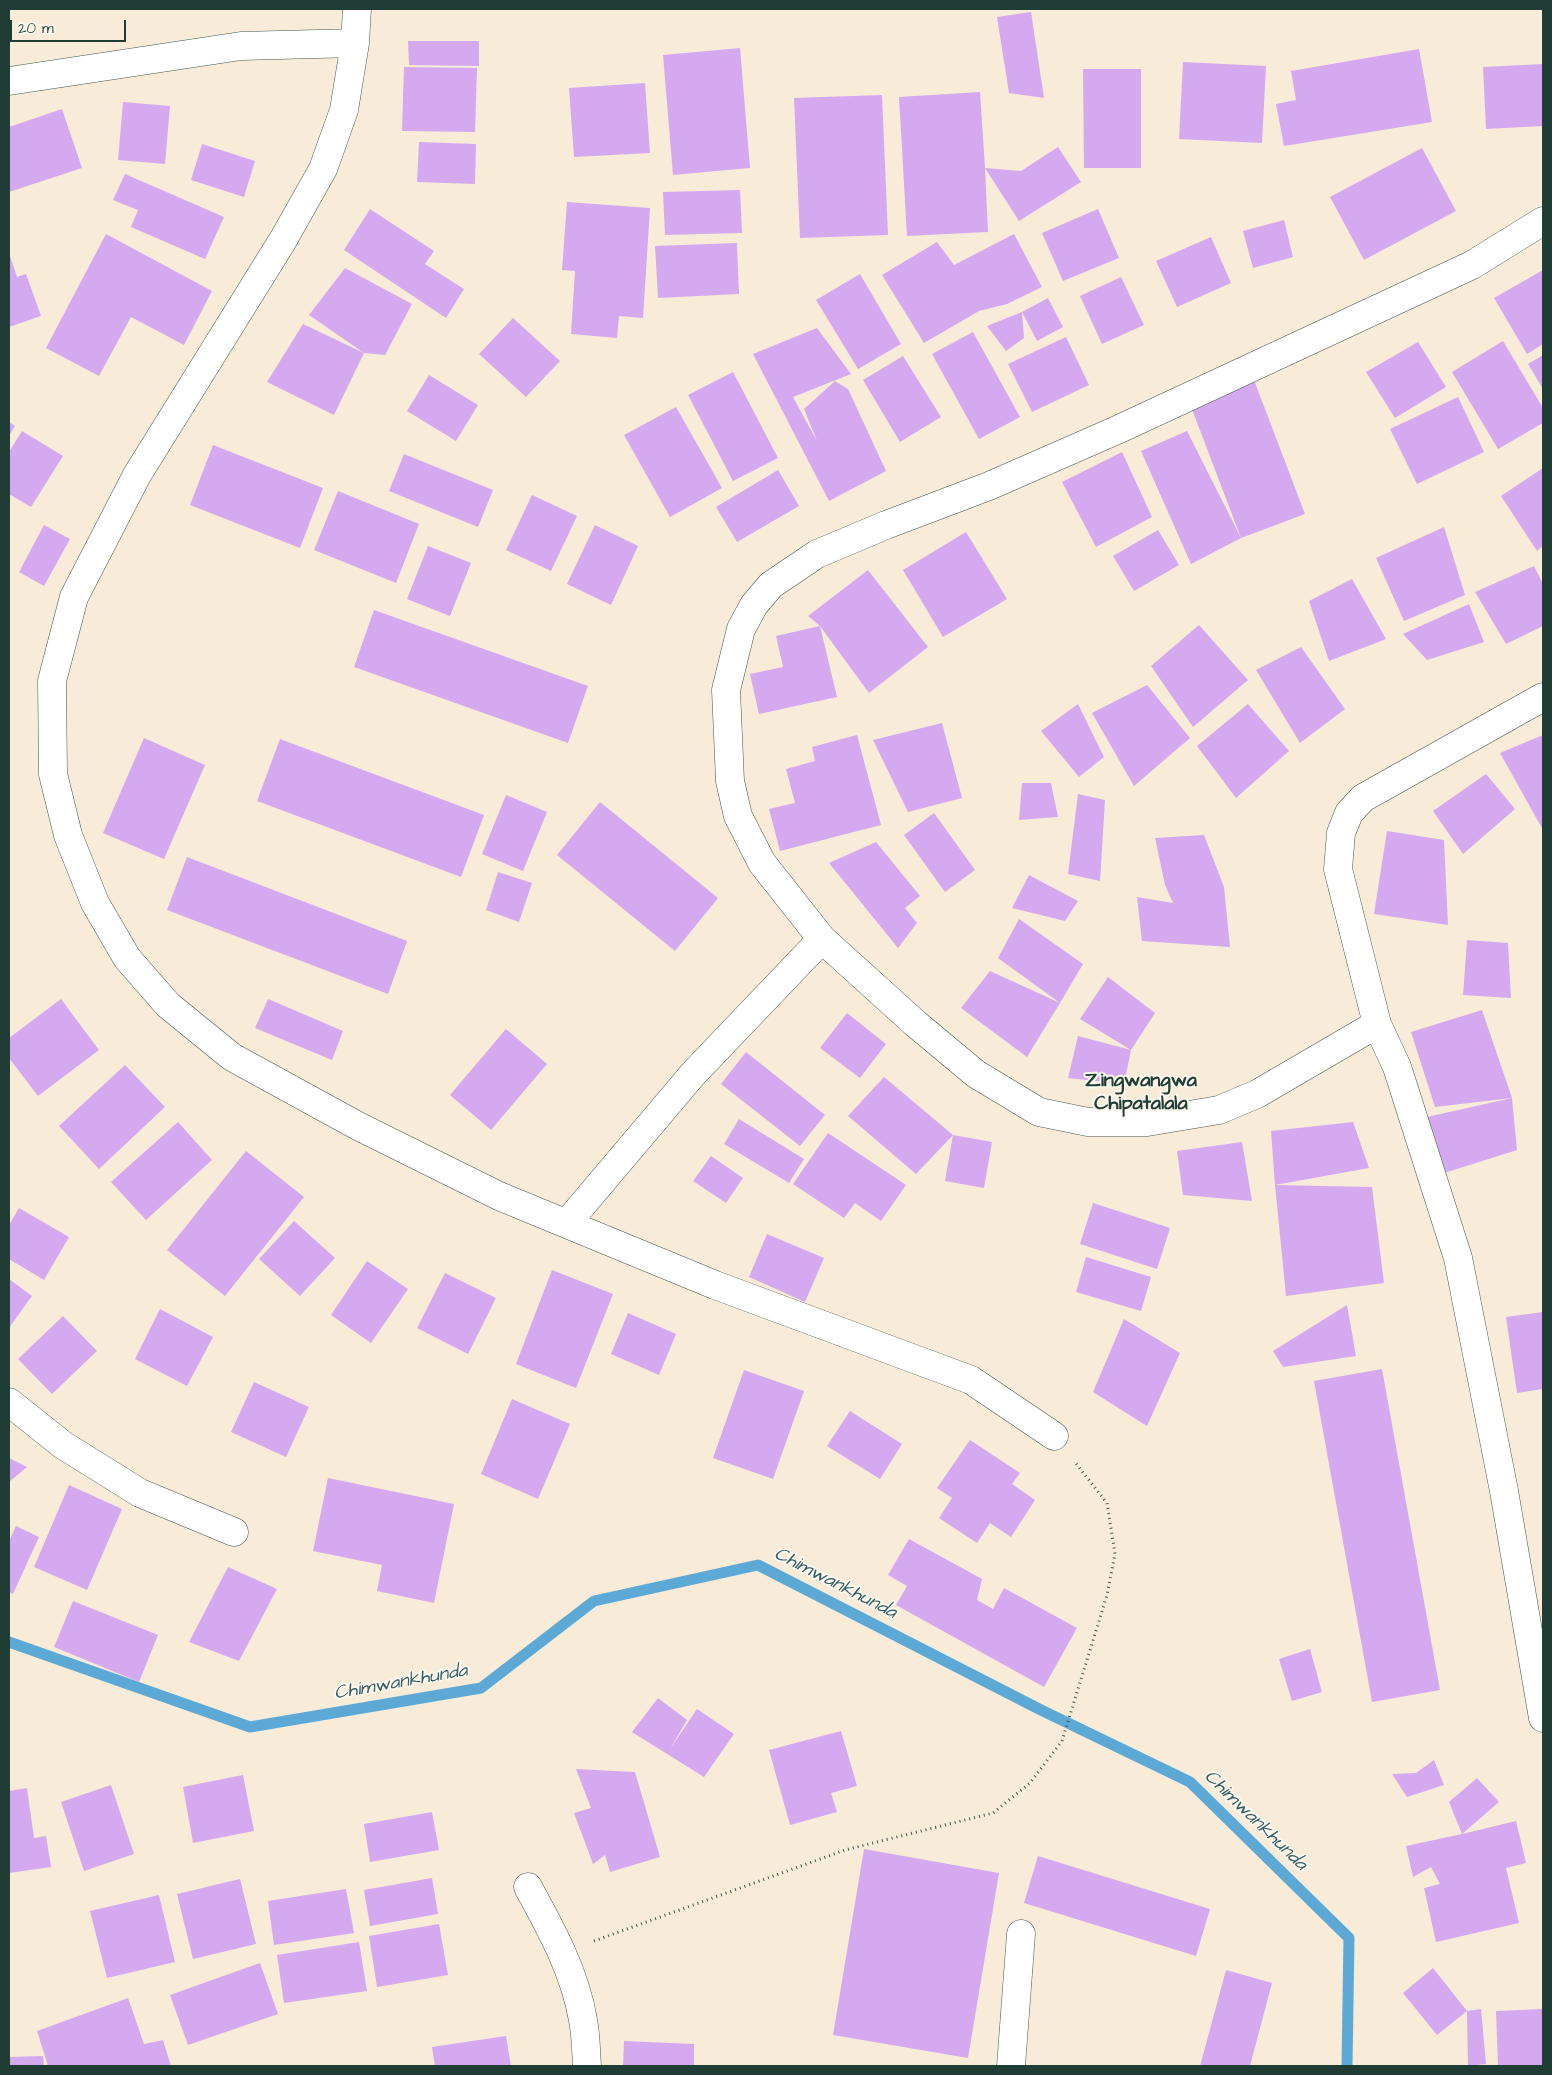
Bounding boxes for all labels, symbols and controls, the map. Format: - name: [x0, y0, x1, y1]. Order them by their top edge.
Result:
- scale bar: [12, 10, 129, 42]
- text: 20 m: [18, 18, 54, 39]
- district label: Zingwangwa Chipatalala: [1085, 1070, 1197, 1117]
- water label: Chimwankhunda: [770, 1543, 900, 1625]
- water label: Chimwankhunda: [333, 1660, 469, 1706]
- water label: Chimwankhunda: [1199, 1766, 1311, 1876]

